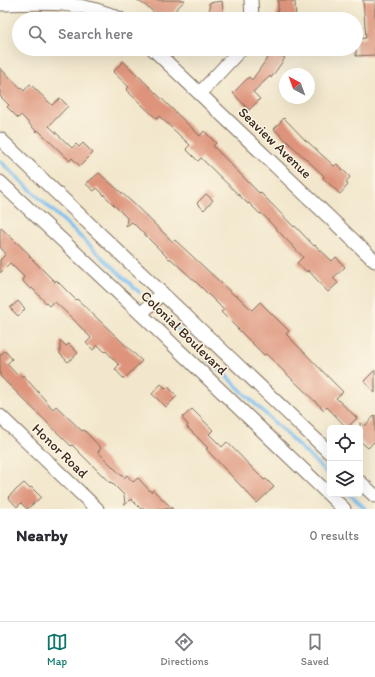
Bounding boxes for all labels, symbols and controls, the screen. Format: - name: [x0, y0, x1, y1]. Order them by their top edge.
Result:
- search box: [12, 12, 363, 56]
- icon: search: [26, 23, 48, 45]
- text: Search here: [58, 25, 133, 43]
- north arrow: [279, 68, 315, 104]
- street label: Seaview Avenue: [235, 104, 315, 182]
- street label: Colonial Boulevard: [137, 287, 231, 379]
- street label: Honor Road: [29, 420, 92, 482]
- map controls: [327, 425, 363, 497]
- button: locate: [327, 425, 363, 461]
- button: layers: [327, 461, 363, 497]
- text: Nearby: [16, 525, 68, 545]
- text: 0 results: [309, 528, 359, 543]
- tab: Map: [46, 631, 68, 668]
- tab: Directions: [160, 631, 209, 668]
- tab: Saved: [301, 631, 329, 668]

